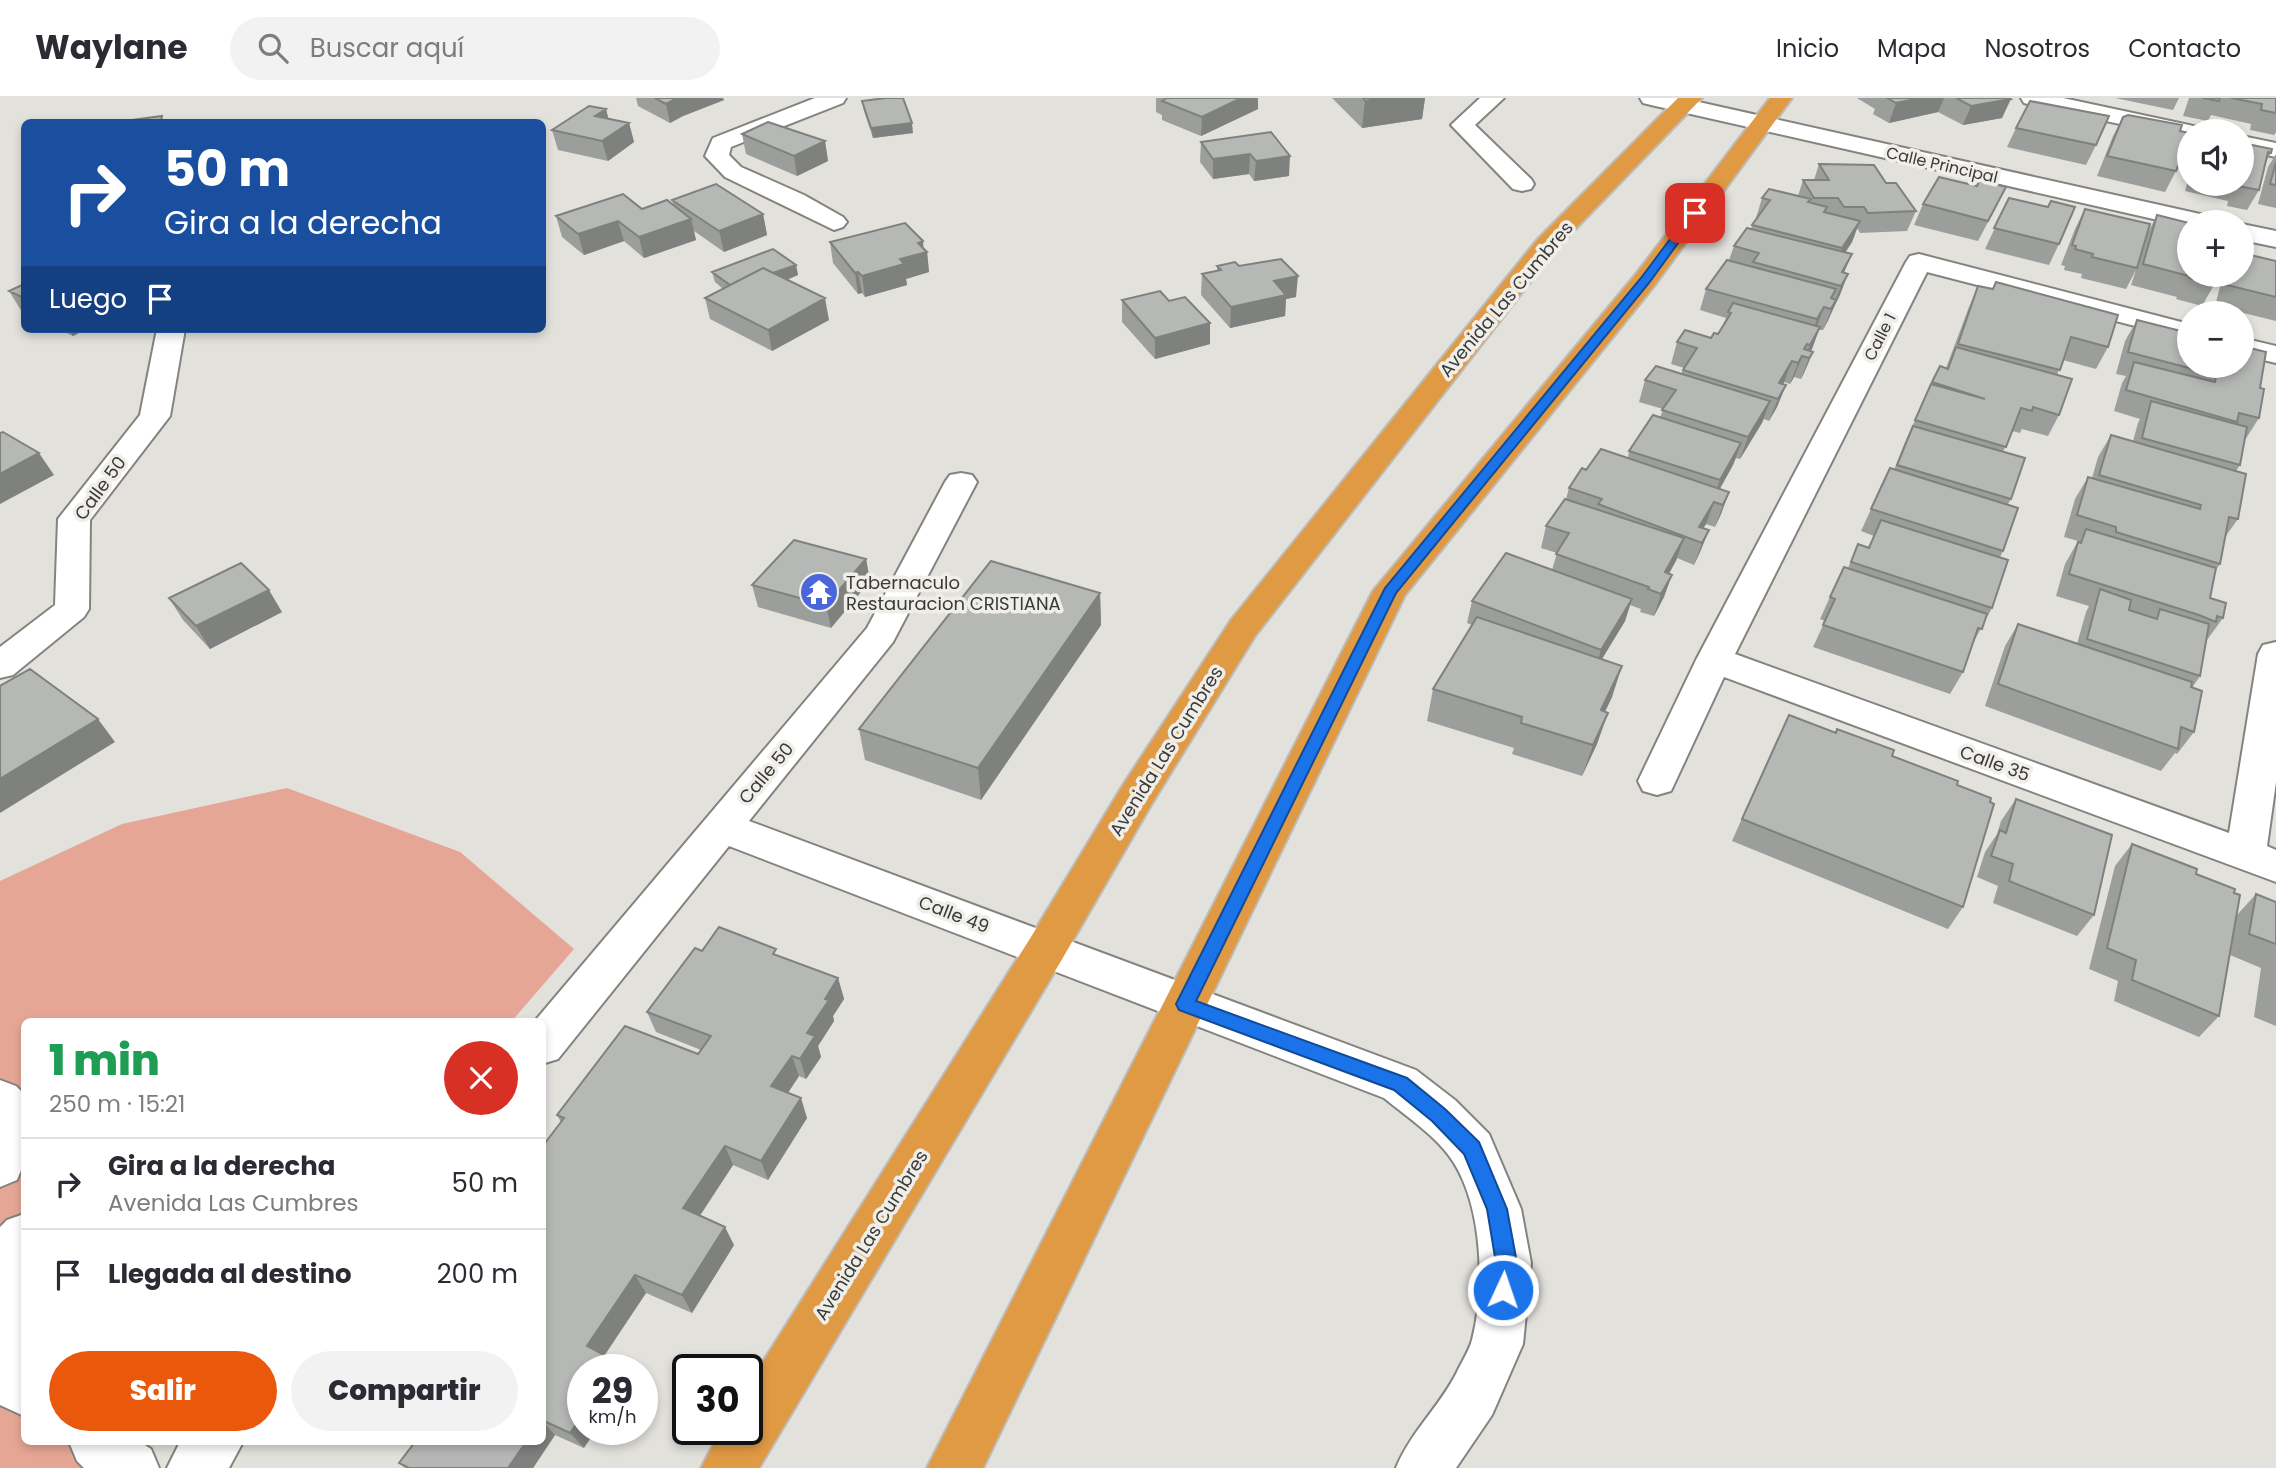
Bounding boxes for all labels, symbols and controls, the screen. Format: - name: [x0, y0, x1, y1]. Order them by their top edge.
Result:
- search box: [230, 17, 720, 80]
- text: Waylane: [35, 24, 188, 71]
- icon: search: [254, 29, 292, 67]
- text: Buscar aquí: [310, 30, 464, 66]
- text: Inicio: [1776, 32, 1839, 65]
- text: Mapa: [1877, 32, 1946, 65]
- text: Nosotros: [1984, 32, 2090, 65]
- text: Contacto: [2128, 32, 2241, 65]
- map controls: [2177, 119, 2254, 378]
- button: sound: [2177, 119, 2254, 196]
- text: 50 m: [164, 135, 290, 203]
- street label: Calle Principal: [1884, 141, 2000, 189]
- icon: right: [49, 147, 140, 238]
- pin: [1665, 183, 1725, 243]
- icon: arrive: [1676, 194, 1714, 232]
- text: Gira a la derecha: [164, 200, 442, 245]
- button: +: [2177, 210, 2254, 287]
- street label: Avenida Las Cumbres: [1433, 216, 1579, 382]
- icon: arrive: [141, 280, 179, 318]
- text: Luego: [49, 281, 127, 317]
- button: −: [2177, 301, 2254, 378]
- street label: Calle 1: [1858, 309, 1902, 365]
- street label: Calle 50: [68, 451, 132, 525]
- place label: Tabernaculo Restauracion CRISTIANA: [846, 570, 1061, 616]
- temple icon: Tabernaculo Restauracion CRISTIANA: [798, 571, 840, 613]
- street label: Avenida Las Cumbres: [1103, 661, 1229, 841]
- street label: Calle 50: [733, 737, 799, 809]
- street label: Calle 35: [1957, 739, 2033, 787]
- street label: Calle 49: [915, 889, 993, 939]
- text: 1 min: [49, 1031, 160, 1090]
- button: close: [444, 1041, 518, 1115]
- text: 250 m · 15:21: [49, 1088, 185, 1120]
- street label: Avenida Las Cumbres: [808, 1145, 934, 1325]
- text: Gira a la derecha: [108, 1148, 336, 1184]
- icon: right: [49, 1165, 87, 1203]
- text: 50 m: [452, 1165, 518, 1201]
- text: Avenida Las Cumbres: [108, 1187, 358, 1219]
- position arrow: [1466, 1253, 1540, 1327]
- icon: arrive: [49, 1256, 87, 1294]
- text: Llegada al destino: [108, 1256, 352, 1292]
- text: 200 m: [437, 1256, 518, 1292]
- button: Salir: [49, 1351, 277, 1431]
- button: Compartir: [291, 1351, 518, 1431]
- speed limit sign: 30: [672, 1354, 763, 1445]
- text: 29: [592, 1366, 633, 1415]
- text: km/h: [589, 1404, 636, 1429]

